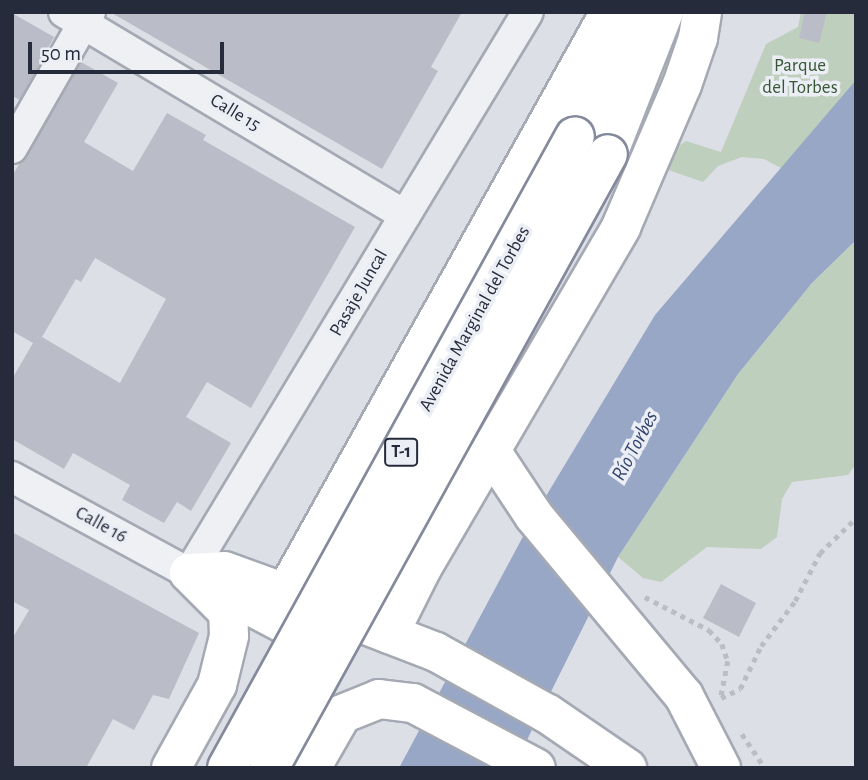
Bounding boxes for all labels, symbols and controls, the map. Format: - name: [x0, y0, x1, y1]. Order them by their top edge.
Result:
- scale bar: [32, 28, 228, 72]
- text: 50 m: [41, 43, 81, 64]
- park label: Parque del Torbes: [762, 55, 838, 99]
- street label: Calle 15: [206, 89, 264, 137]
- street label: Avenida Marginal del Torbes: [415, 222, 535, 416]
- street label: Pasaje Juncal: [325, 246, 393, 340]
- water label: Río Torbes: [606, 407, 664, 485]
- road number: T-1: [384, 438, 418, 466]
- street label: Calle 16: [71, 502, 131, 548]

